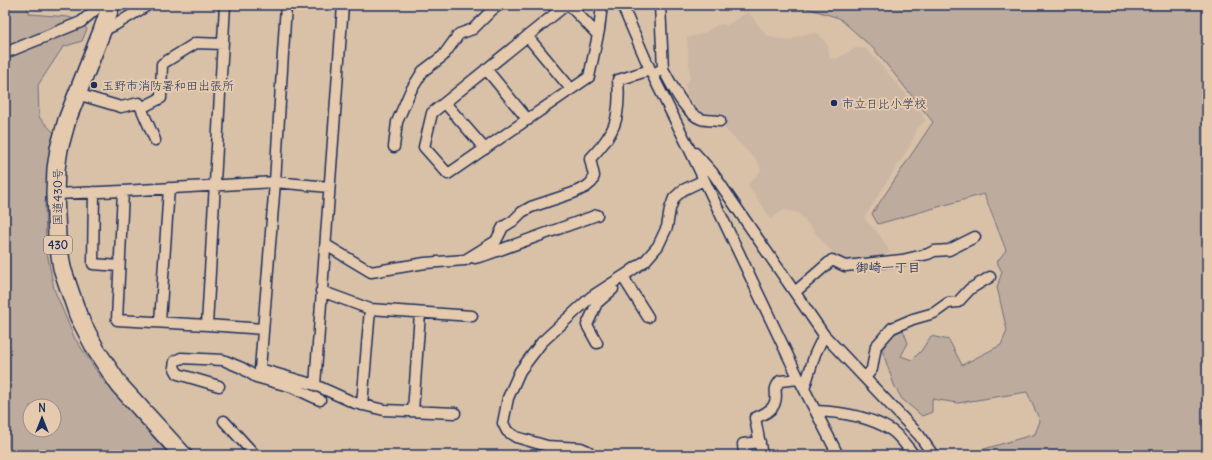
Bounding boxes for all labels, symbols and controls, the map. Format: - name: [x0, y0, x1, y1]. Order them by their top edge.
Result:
- place label: 玉野市消防署和田出張所: [102, 78, 234, 93]
- marker: 玉野市消防署和田出張所: [89, 80, 99, 90]
- place label: 市立日比小学校: [842, 96, 926, 111]
- marker: 市立日比小学校: [829, 98, 839, 108]
- street label: 国道430号: [50, 168, 65, 226]
- road number: 430: [44, 236, 72, 254]
- district label: 御崎一丁目: [855, 259, 921, 276]
- north arrow: [22, 398, 62, 438]
- text: N: [38, 401, 46, 415]

